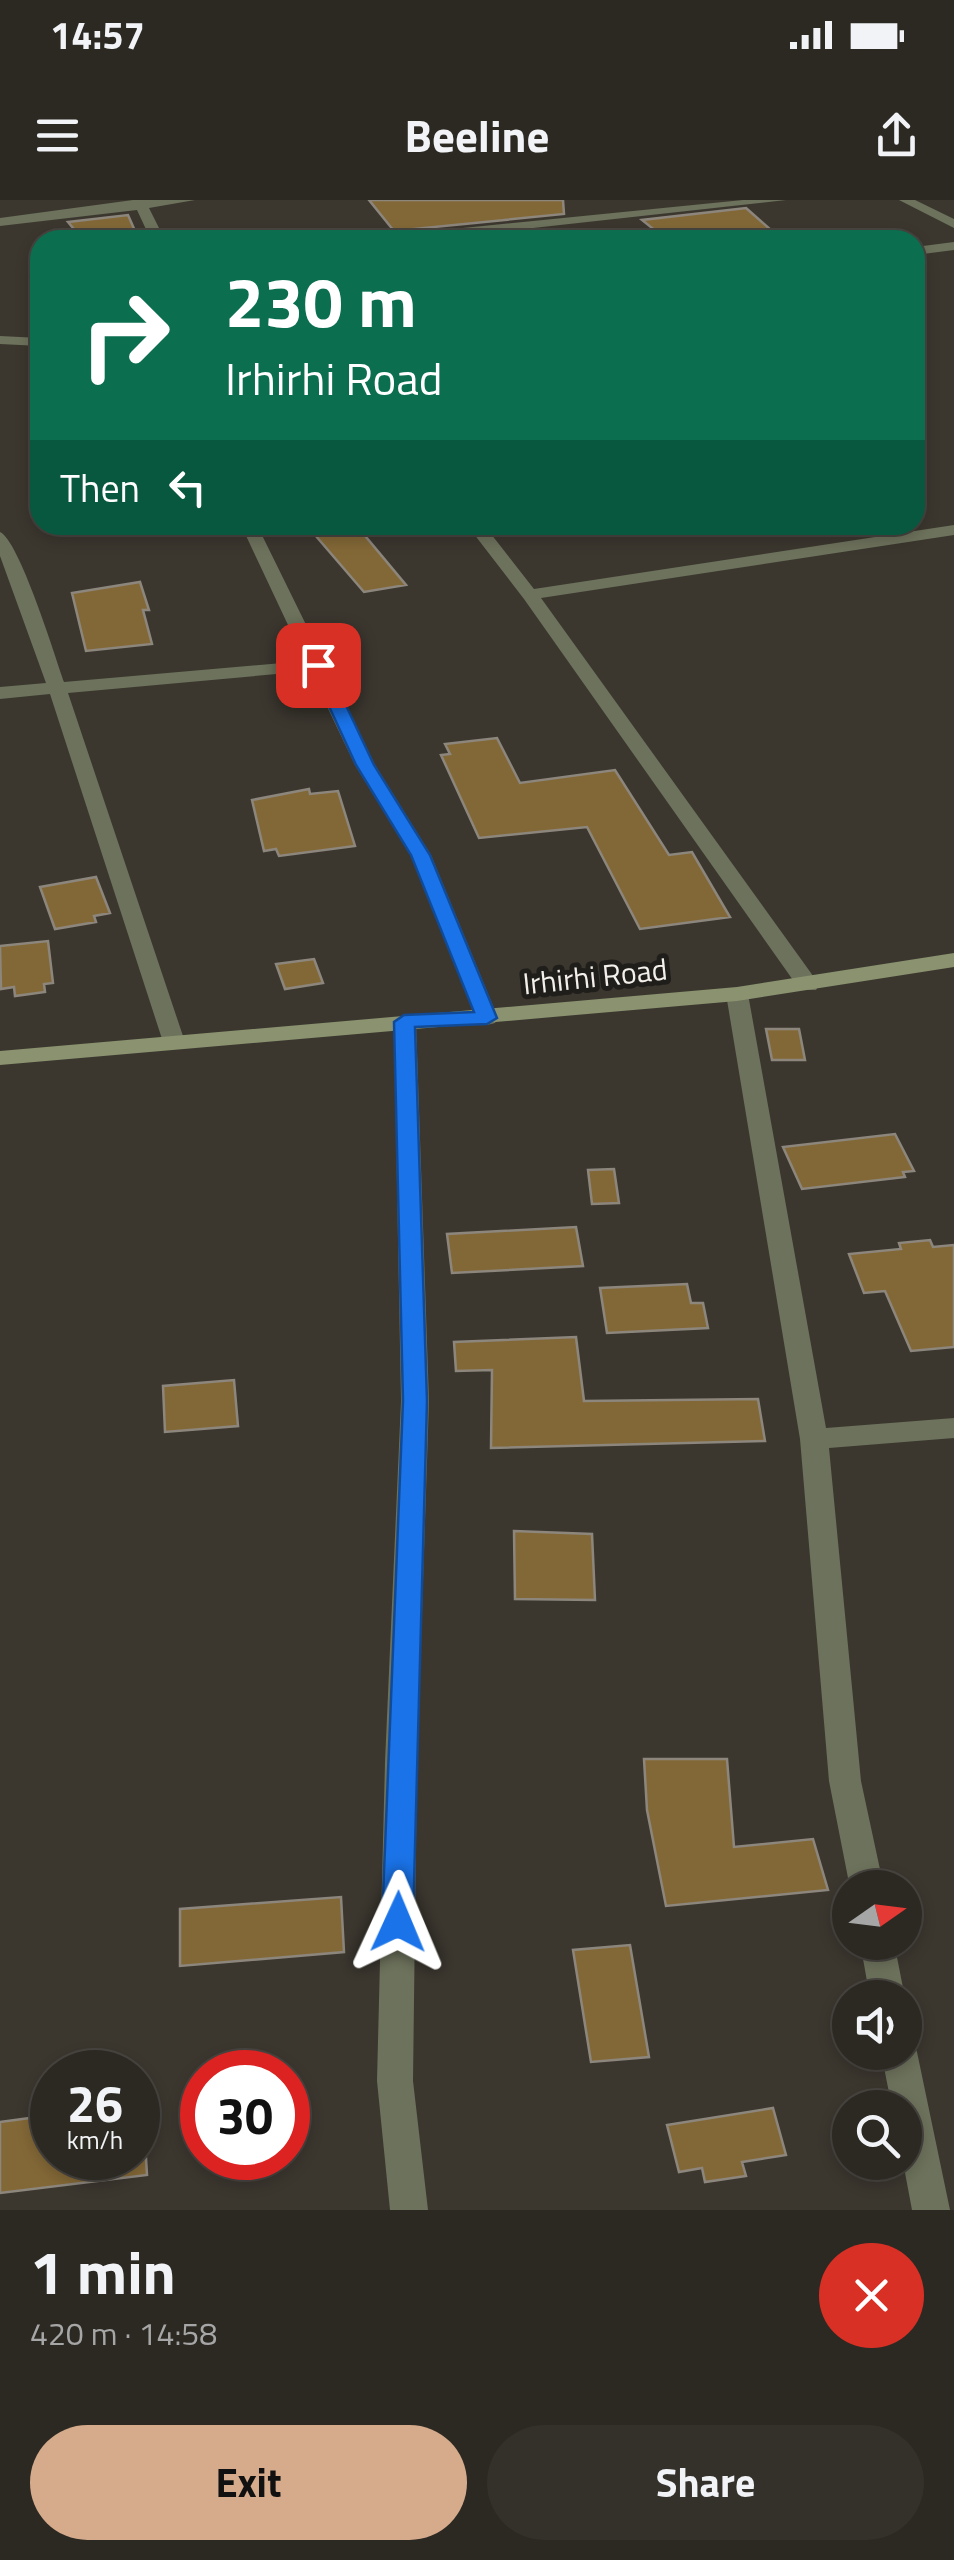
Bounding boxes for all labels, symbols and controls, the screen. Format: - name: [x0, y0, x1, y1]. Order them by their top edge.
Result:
- text: 14:57: [50, 6, 145, 64]
- text: Beeline: [405, 101, 549, 169]
- icon: menu: [30, 108, 85, 163]
- icon: share: [869, 108, 924, 163]
- text: 230 m: [225, 248, 417, 354]
- icon: right: [60, 270, 190, 400]
- text: Irhirhi Road: [225, 344, 443, 412]
- text: Then: [60, 459, 140, 517]
- icon: left: [160, 460, 215, 515]
- pin: [276, 623, 361, 708]
- icon: arrive: [291, 638, 346, 693]
- street label: Irhirhi Road: [520, 946, 669, 1006]
- position arrow: [346, 1870, 450, 1974]
- north arrow: [832, 1870, 922, 1960]
- map controls: [832, 1870, 922, 2180]
- button: sound: [832, 1980, 922, 2070]
- speed limit sign: 30: [180, 2050, 310, 2180]
- text: 26: [67, 2065, 123, 2141]
- button: search: [832, 2090, 922, 2180]
- text: km/h: [67, 2121, 123, 2159]
- text: 1 min: [30, 2226, 176, 2317]
- button: close: [819, 2243, 924, 2348]
- text: 420 m · 14:58: [30, 2309, 217, 2357]
- button: Exit: [30, 2425, 467, 2540]
- button: Share: [487, 2425, 924, 2540]

